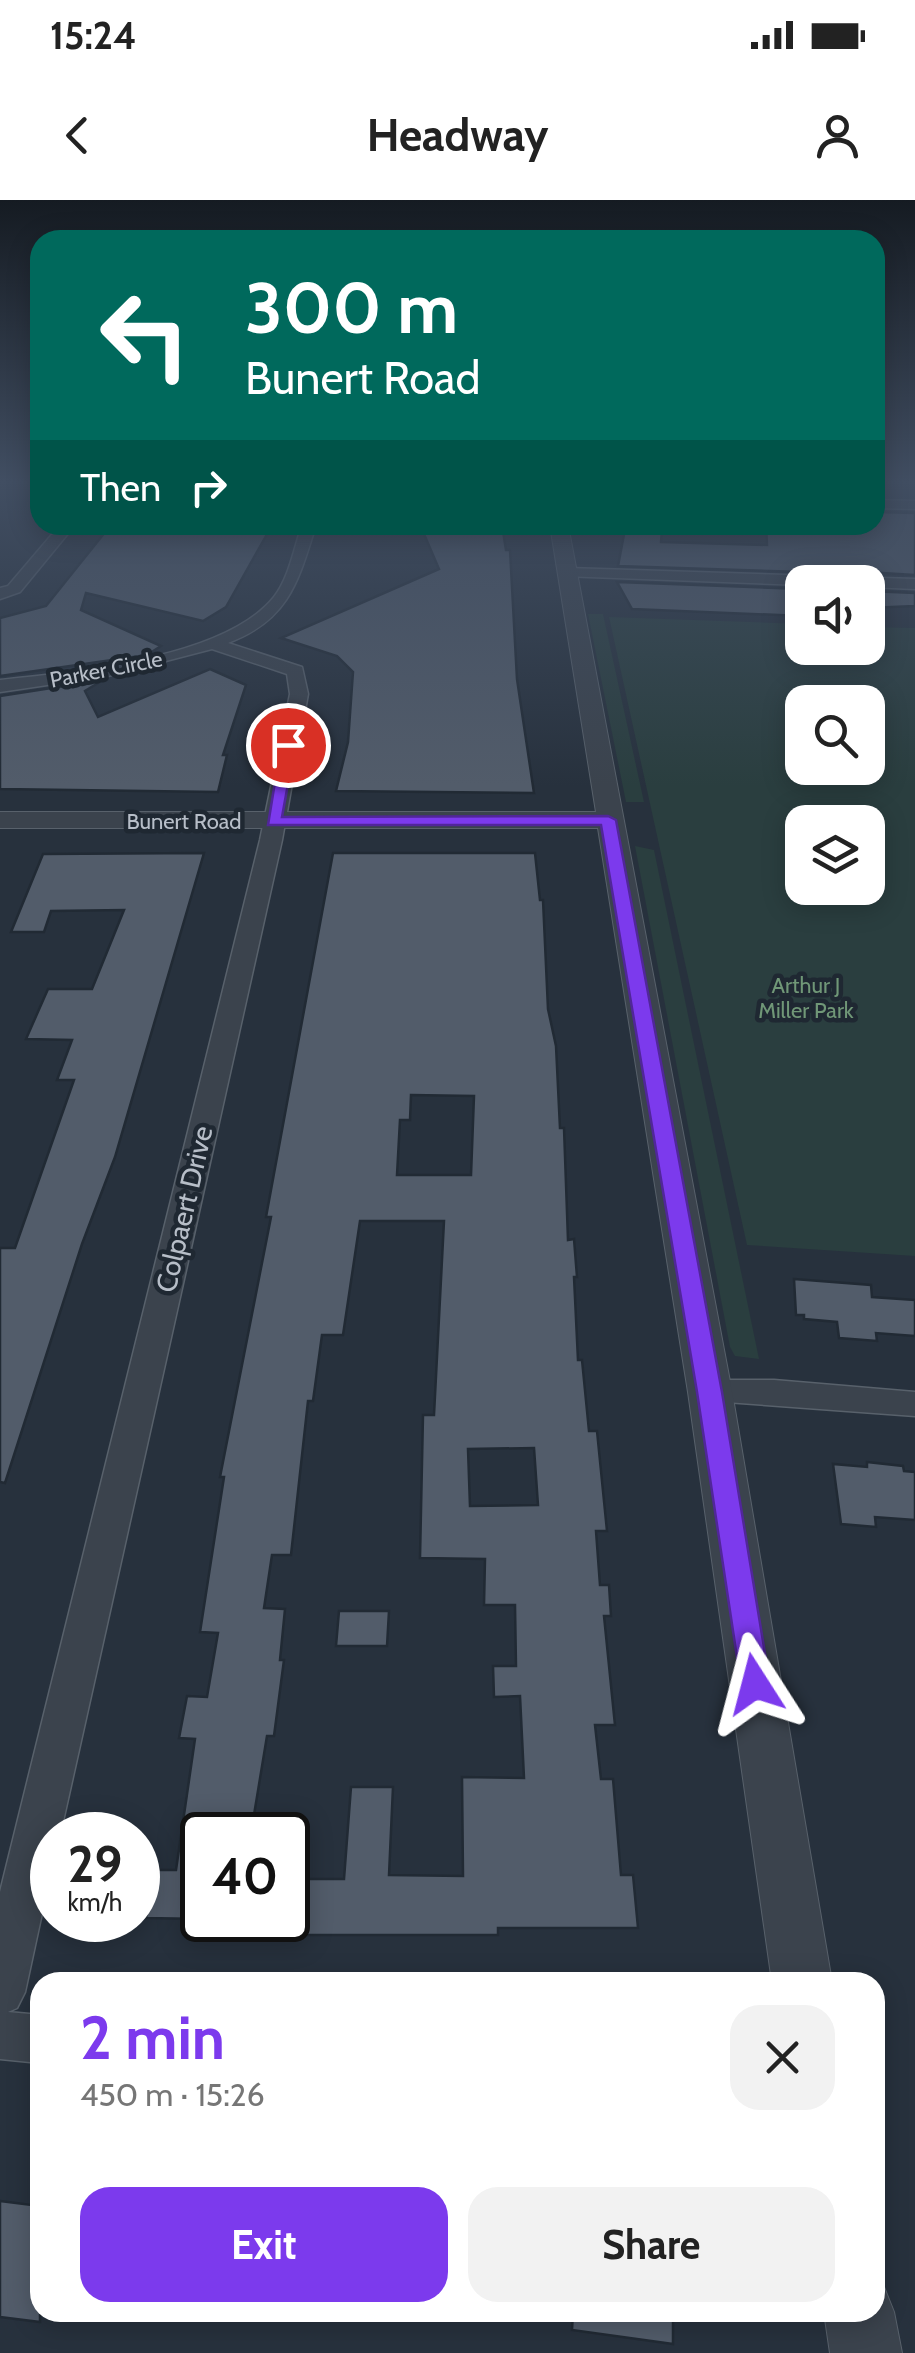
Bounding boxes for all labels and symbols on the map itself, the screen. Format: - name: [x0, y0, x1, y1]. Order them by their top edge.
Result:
- street label: Parker Circle: [47, 645, 165, 694]
- pin: [246, 703, 331, 788]
- street label: Bunert Road: [126, 808, 242, 835]
- park label: Arthur J Miller Park: [758, 972, 854, 1024]
- street label: Colpaert Drive: [148, 1123, 220, 1295]
- position arrow: [703, 1632, 807, 1736]
- speed limit sign: 40: [180, 1812, 310, 1942]

